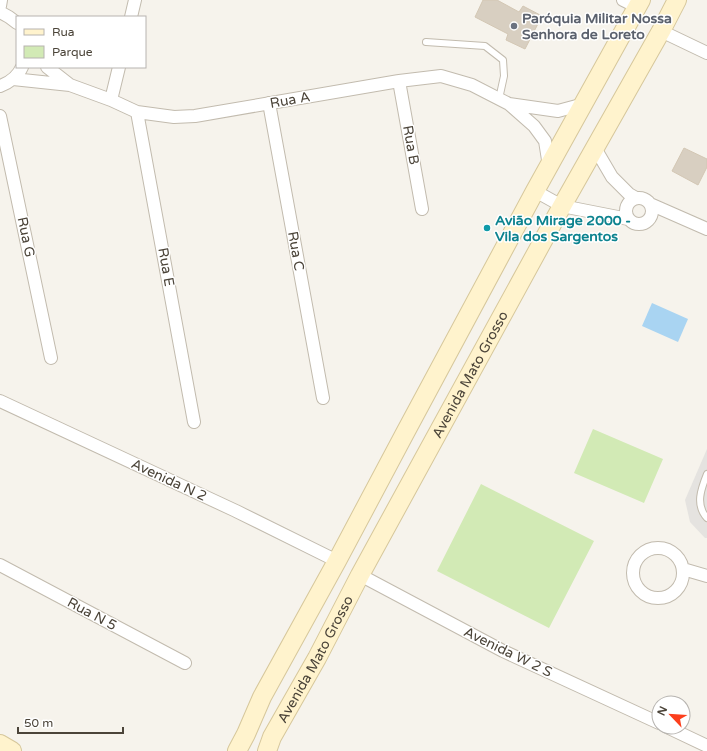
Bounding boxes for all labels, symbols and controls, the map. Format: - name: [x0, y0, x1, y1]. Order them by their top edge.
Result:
- place label: Paróquia Militar Nossa Senhora de Loreto: [522, 10, 672, 43]
- legend: [16, 16, 146, 68]
- marker: Paróquia Militar Nossa Senhora de Loreto: [509, 21, 519, 31]
- text: Rua: [52, 25, 75, 39]
- text: Parque: [52, 45, 93, 59]
- street label: Rua A: [269, 88, 311, 112]
- street label: Rua B: [399, 124, 423, 166]
- place label: Avião Mirage 2000 - Vila dos Sargentos: [495, 212, 631, 245]
- street label: Rua G: [13, 215, 39, 259]
- marker: Avião Mirage 2000 - Vila dos Sargentos: [482, 223, 492, 233]
- street label: Rua C: [284, 230, 308, 272]
- street label: Rua E: [154, 246, 178, 288]
- street label: Avenida Mato Grosso: [428, 308, 512, 441]
- street label: Avenida N 2: [129, 455, 209, 505]
- street label: Avenida Mato Grosso: [273, 592, 357, 726]
- street label: Rua N 5: [64, 594, 120, 634]
- street label: Avenida W 2 S: [461, 623, 555, 681]
- north arrow: [651, 695, 691, 735]
- text: N: [655, 704, 670, 718]
- scale bar: [18, 709, 123, 735]
- text: 50 m: [24, 716, 53, 730]

